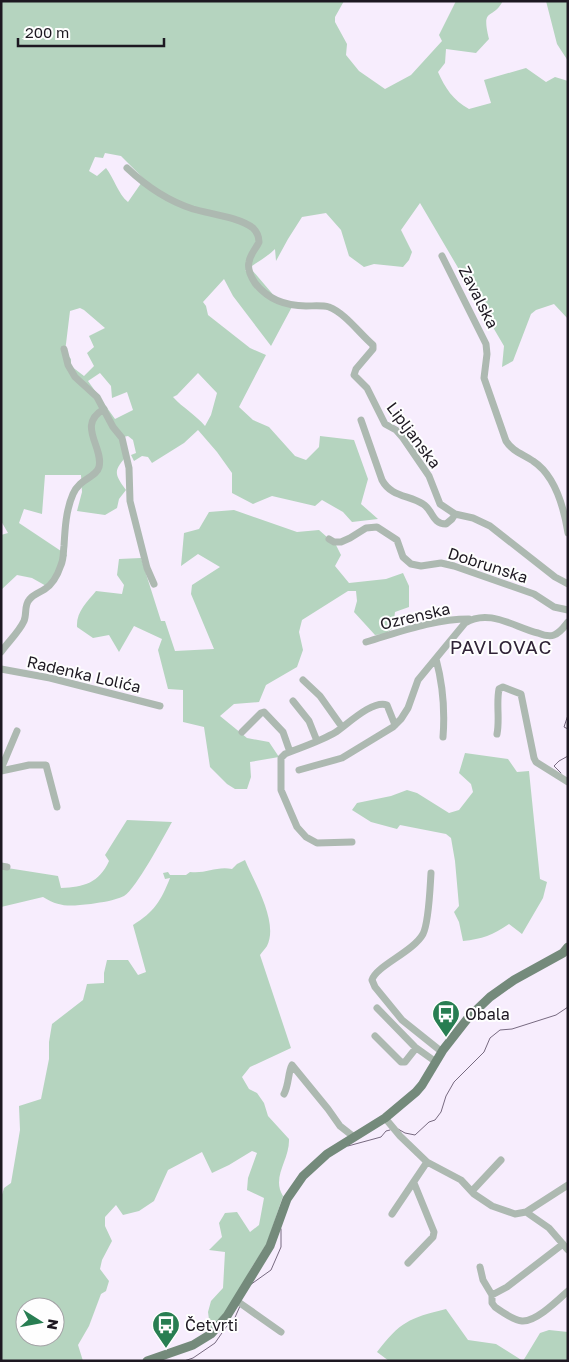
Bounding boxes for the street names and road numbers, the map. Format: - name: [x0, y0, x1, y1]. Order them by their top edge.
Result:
- street label: Zavalska: [455, 262, 503, 332]
- street label: Lipljanska: [383, 398, 445, 472]
- street label: Dobrunska: [446, 543, 530, 587]
- street label: Ozrenska: [378, 598, 452, 634]
- street label: Radenka Lolića: [25, 651, 143, 697]

